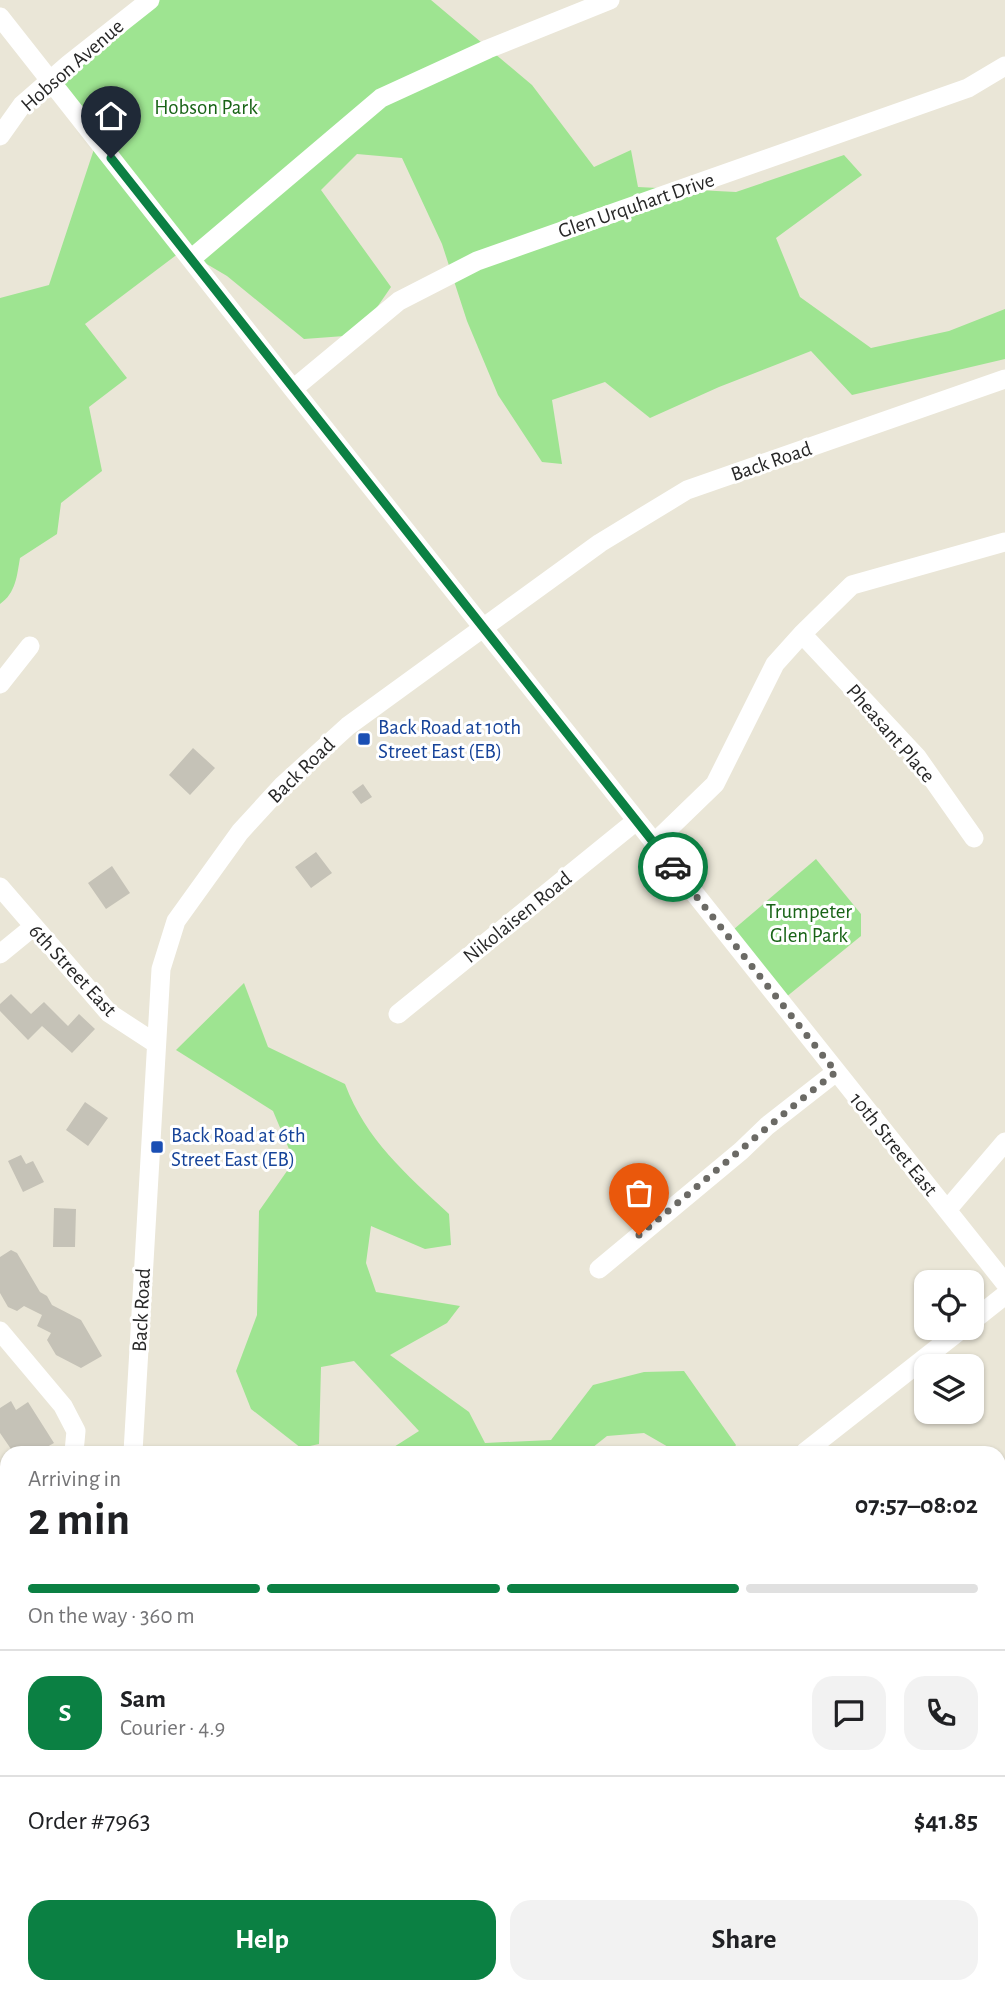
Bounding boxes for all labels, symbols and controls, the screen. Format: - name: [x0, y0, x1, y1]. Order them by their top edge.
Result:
- street label: Hobson Avenue: [17, 15, 128, 115]
- pin: [81, 86, 141, 158]
- icon: home: [92, 97, 130, 135]
- park label: Hobson Park: [154, 97, 258, 118]
- street label: Glen Urquhart Drive: [555, 169, 717, 242]
- street label: Back Road: [728, 438, 814, 485]
- street label: Pheasant Place: [842, 680, 939, 787]
- place label: Back Road at 10th Street East (EB): [378, 717, 521, 762]
- marker: Back Road at 10th Street East (EB): [356, 731, 372, 747]
- street label: Back Road: [264, 734, 339, 807]
- courier: [638, 832, 708, 902]
- icon: car: [654, 848, 692, 886]
- street label: Nikolaisen Road: [459, 867, 575, 967]
- park label: Trumpeter Glen Park: [766, 901, 852, 946]
- street label: 6th Street East: [25, 920, 121, 1021]
- street label: 10th Street East: [846, 1089, 942, 1200]
- place label: Back Road at 6th Street East (EB): [171, 1125, 306, 1170]
- marker: Back Road at 6th Street East (EB): [149, 1139, 165, 1155]
- pin: [609, 1163, 669, 1235]
- icon: bag: [620, 1174, 658, 1212]
- street label: Back Road: [129, 1267, 154, 1352]
- map controls: [914, 1270, 984, 1424]
- button: locate: [914, 1270, 984, 1340]
- button: layers: [914, 1354, 984, 1424]
- text: Arriving in: [28, 1468, 121, 1491]
- text: 07:57–08:02: [855, 1492, 978, 1518]
- text: 2 min: [28, 1497, 130, 1543]
- text: On the way · 360 m: [28, 1605, 195, 1628]
- button: chat: [812, 1676, 886, 1750]
- button: phone: [904, 1676, 978, 1750]
- text: Sam: [120, 1686, 166, 1712]
- text: S: [59, 1700, 71, 1726]
- text: Courier · 4.9: [120, 1717, 225, 1740]
- text: Order #7963: [28, 1808, 150, 1834]
- text: $41.85: [914, 1808, 978, 1834]
- button: Help: [28, 1900, 496, 1980]
- button: Share: [510, 1900, 978, 1980]

